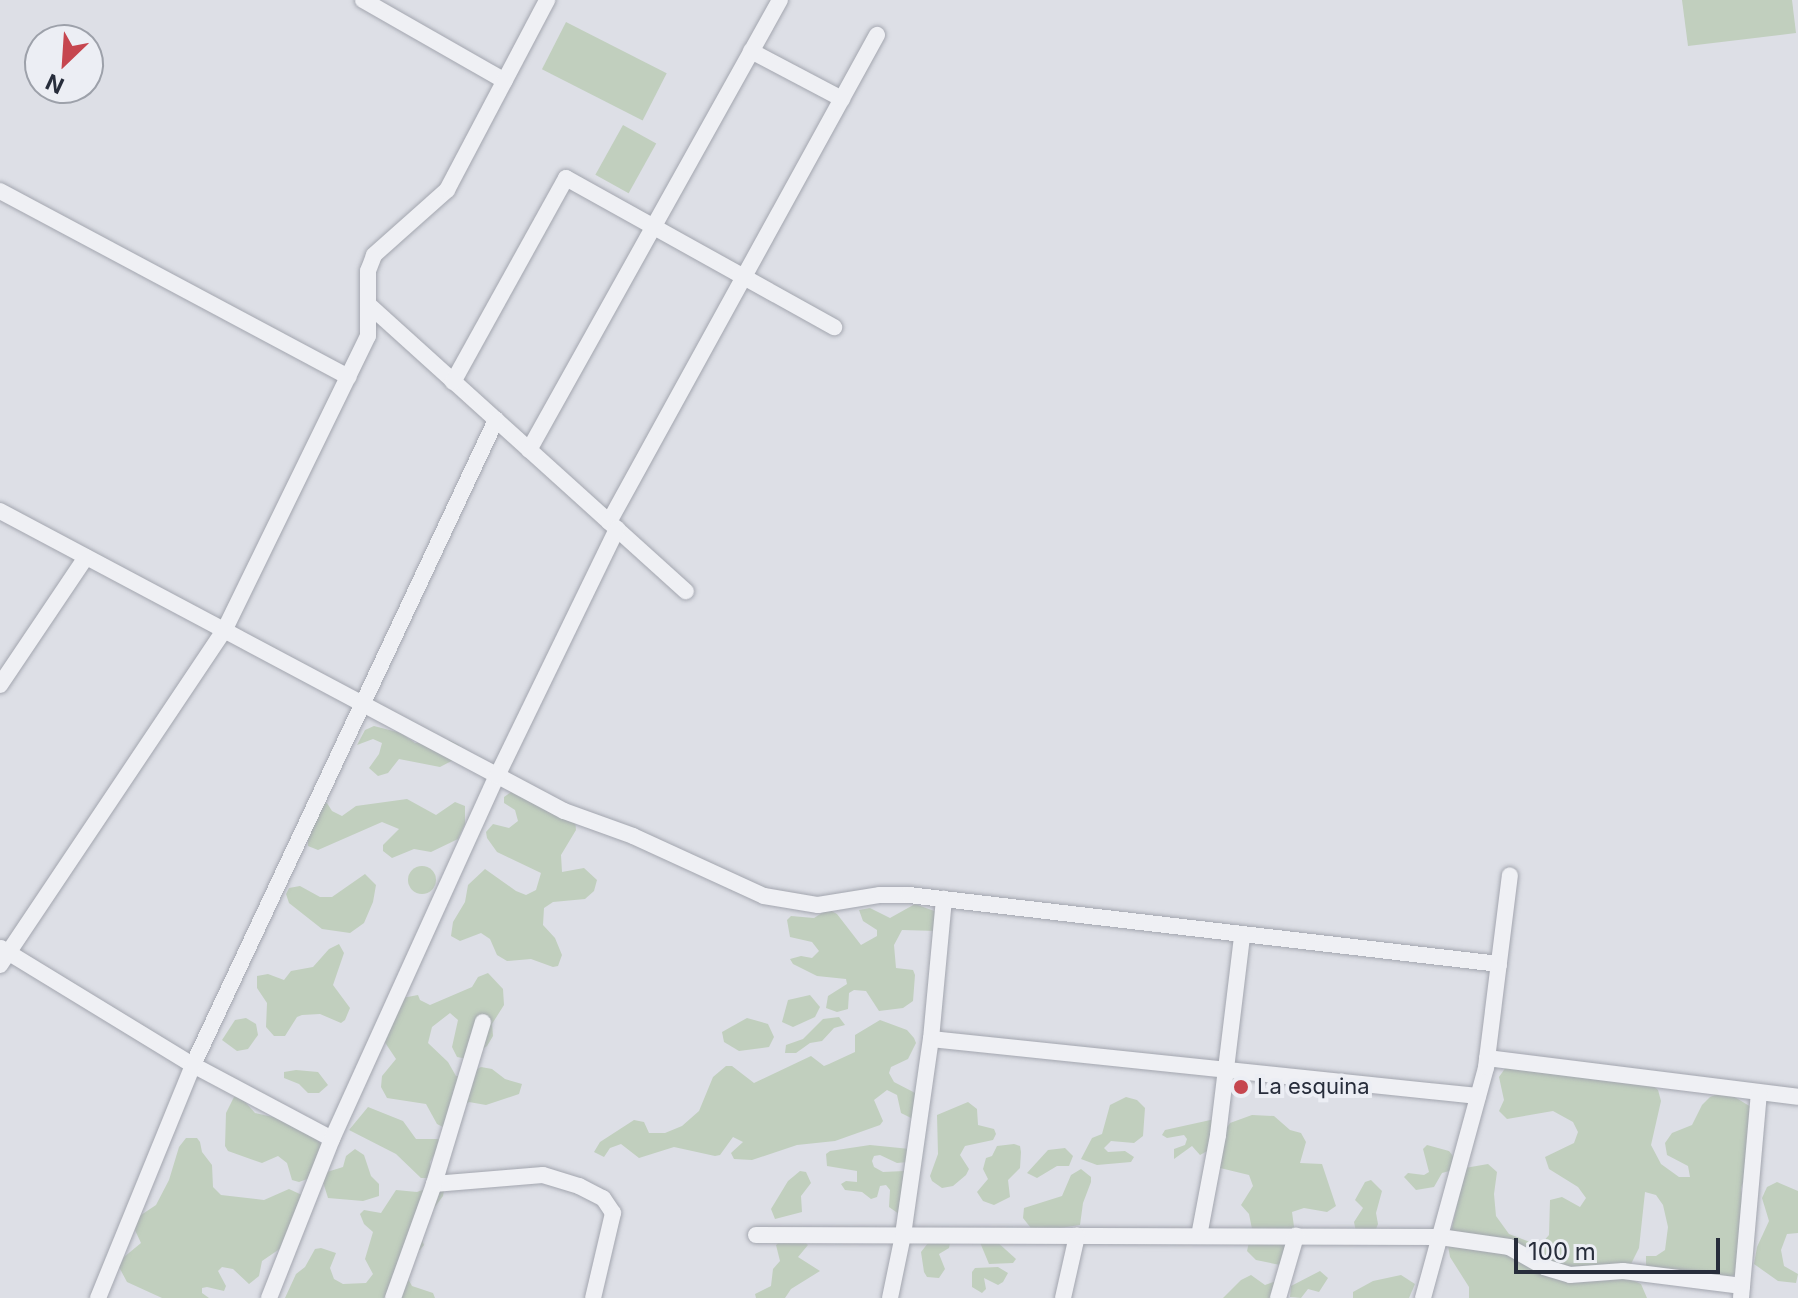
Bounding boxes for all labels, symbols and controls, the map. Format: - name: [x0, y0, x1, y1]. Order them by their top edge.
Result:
- north arrow: [24, 24, 104, 104]
- text: N: [42, 69, 68, 99]
- place label: La esquina: [1257, 1074, 1370, 1100]
- marker: La esquina: [1232, 1078, 1250, 1096]
- scale bar: [1518, 1222, 1724, 1272]
- text: 100 m: [1528, 1237, 1596, 1266]

